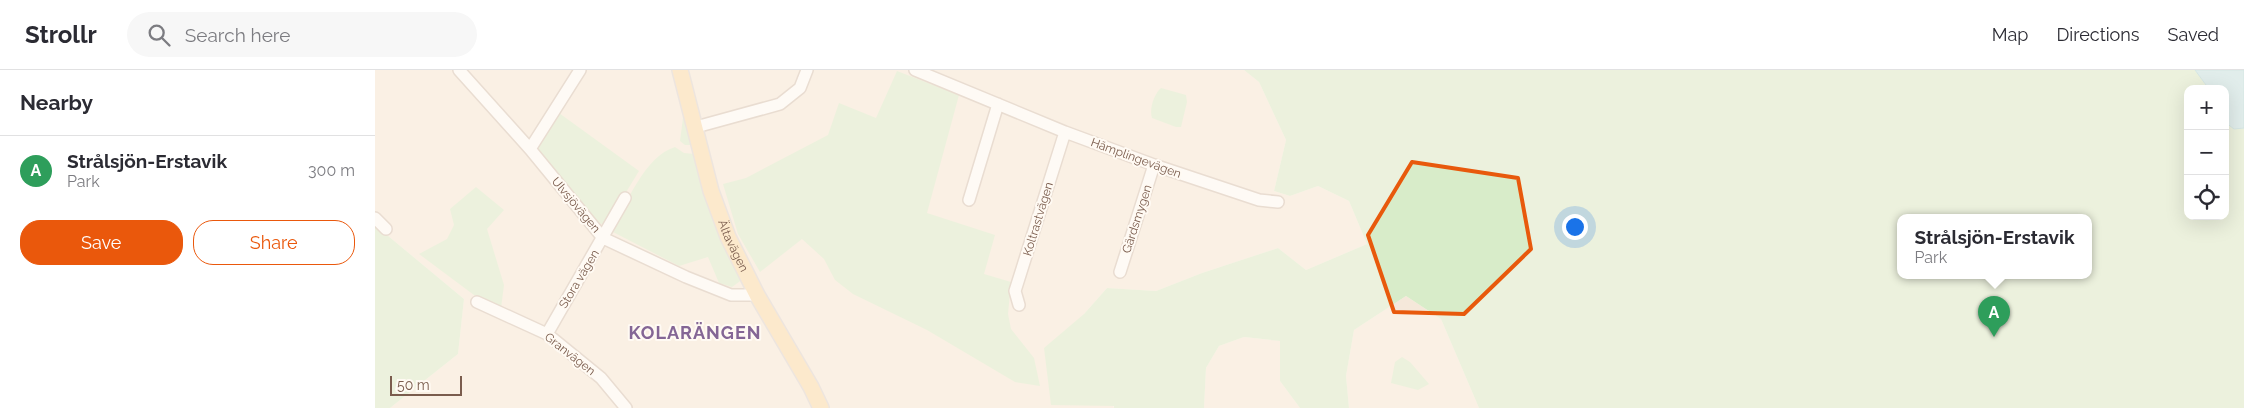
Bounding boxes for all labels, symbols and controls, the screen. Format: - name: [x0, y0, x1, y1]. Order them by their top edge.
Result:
- search box: [127, 12, 477, 57]
- text: Strollr: [25, 20, 97, 49]
- icon: search: [145, 21, 173, 49]
- text: Search here: [185, 24, 290, 46]
- text: Map: [1992, 24, 2028, 45]
- text: Directions: [2056, 24, 2140, 45]
- text: Saved: [2168, 24, 2219, 45]
- map controls: [2184, 85, 2229, 220]
- button: +: [2184, 85, 2229, 130]
- text: Nearby: [20, 90, 93, 115]
- button: −: [2184, 130, 2229, 175]
- street label: Hämplingevägen: [1089, 135, 1183, 181]
- text: Strålsjön-Erstavik: [67, 150, 227, 172]
- text: A: [31, 161, 41, 180]
- text: 300 m: [308, 161, 355, 180]
- text: Park: [67, 172, 100, 191]
- street label: Ulvsjövägen: [549, 174, 603, 236]
- button: locate: [2184, 175, 2229, 220]
- street label: Koltrastvägen: [1020, 180, 1056, 258]
- street label: Gärdsmygen: [1119, 183, 1155, 255]
- your location: [1562, 214, 1588, 240]
- popup: [1897, 214, 2092, 279]
- street label: Ältavägen: [715, 218, 751, 274]
- button: Save: [20, 220, 183, 265]
- button: Share: [193, 220, 355, 265]
- text: Strålsjön-Erstavik: [1914, 226, 2075, 248]
- street label: Stora vägen: [556, 247, 602, 311]
- text: Park: [1914, 248, 1947, 267]
- pin: A: [1978, 296, 2010, 337]
- district label: KOLARÄNGEN: [629, 322, 761, 343]
- street label: Granvägen: [542, 330, 598, 378]
- scale bar: [390, 373, 463, 396]
- text: 50 m: [397, 377, 430, 393]

